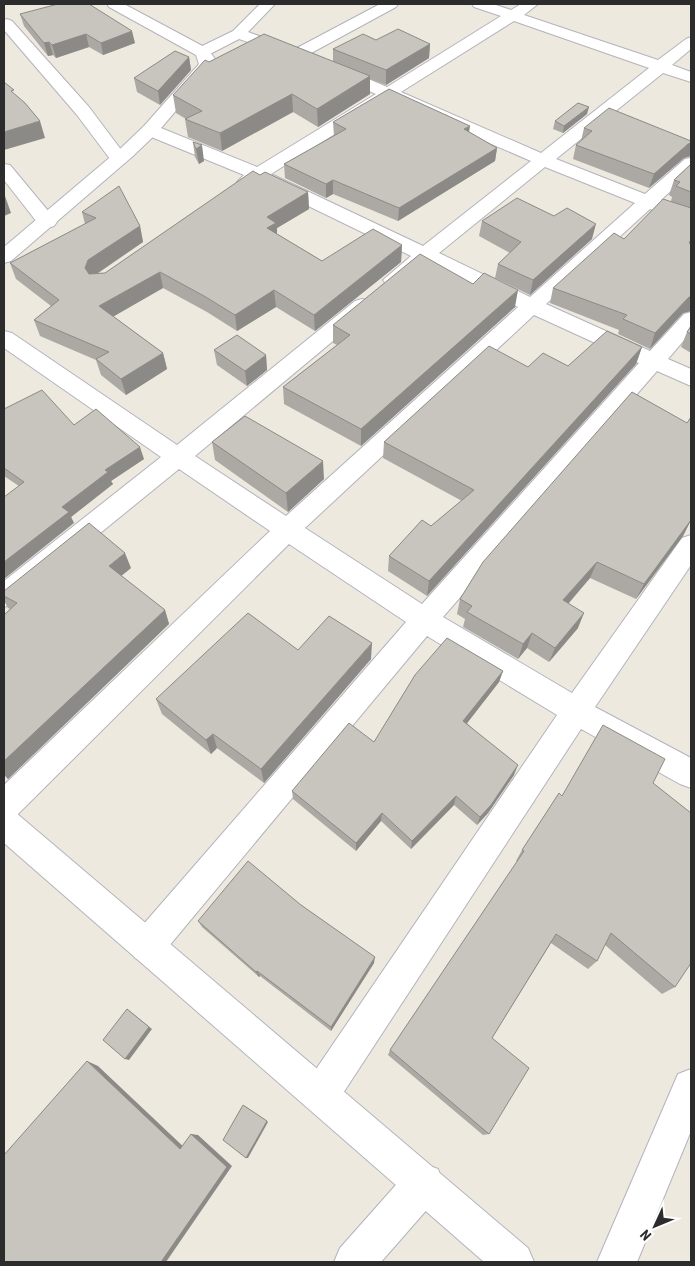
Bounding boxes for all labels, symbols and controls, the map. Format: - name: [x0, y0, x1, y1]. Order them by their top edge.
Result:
- north arrow: [630, 1201, 680, 1251]
- text: N: [637, 1226, 654, 1244]

